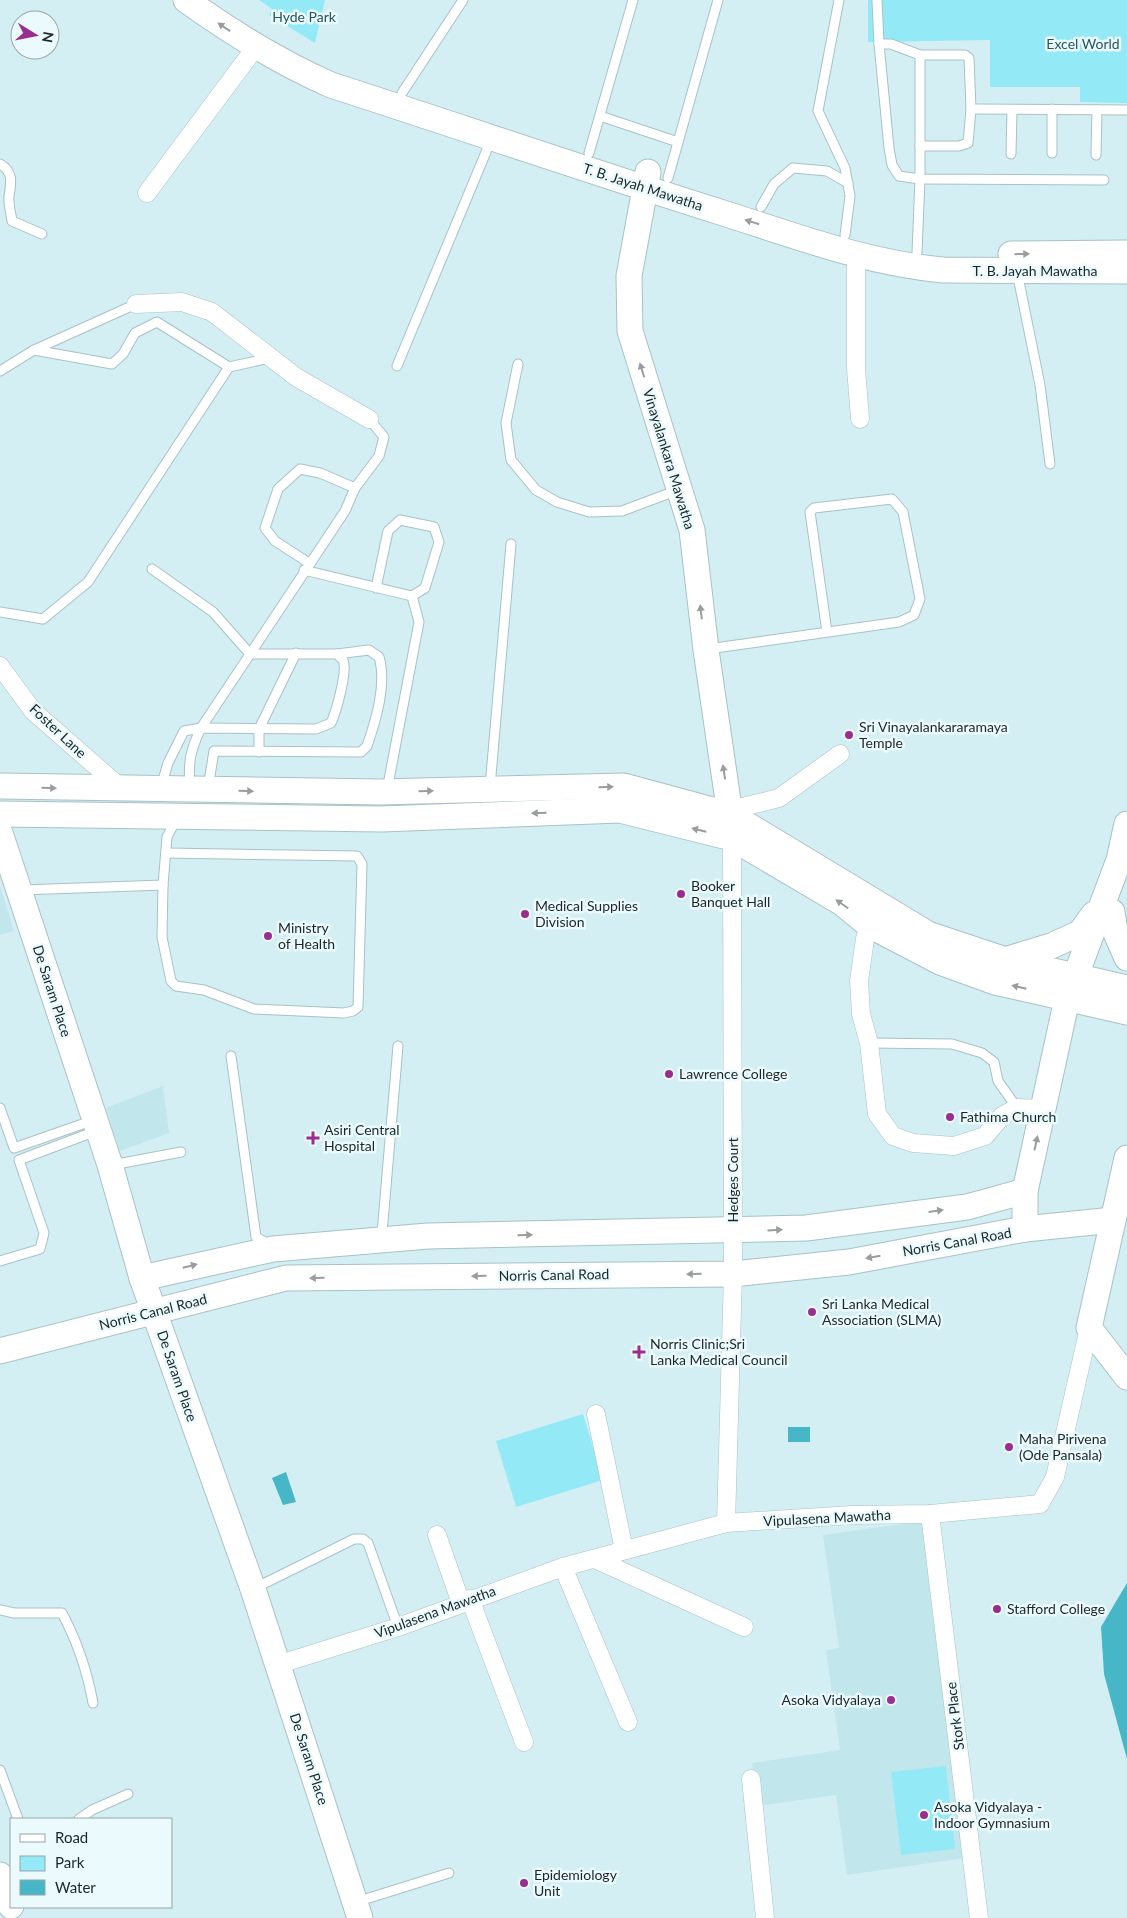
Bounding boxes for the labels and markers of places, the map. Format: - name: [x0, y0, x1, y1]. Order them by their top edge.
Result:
- place label: Sri Vinayalankararamaya Temple: [859, 718, 1008, 751]
- marker: Sri Vinayalankararamaya Temple: [843, 729, 855, 741]
- place label: Booker Banquet Hall: [691, 877, 770, 910]
- marker: Booker Banquet Hall: [675, 888, 687, 900]
- place label: Medical Supplies Division: [535, 897, 638, 930]
- marker: Medical Supplies Division: [519, 908, 531, 920]
- place label: Ministry of Health: [278, 919, 335, 952]
- marker: Ministry of Health: [262, 930, 274, 942]
- place label: Lawrence College: [679, 1065, 787, 1082]
- marker: Lawrence College: [663, 1068, 675, 1080]
- place label: Fathima Church: [960, 1108, 1056, 1125]
- marker: Fathima Church: [944, 1111, 956, 1123]
- place label: Asiri Central Hospital: [324, 1121, 400, 1154]
- marker: Asiri Central Hospital: [306, 1131, 320, 1145]
- place label: Sri Lanka Medical Association (SLMA): [822, 1295, 941, 1328]
- marker: Sri Lanka Medical Association (SLMA): [806, 1306, 818, 1318]
- place label: Norris Clinic;Sri Lanka Medical Council: [650, 1335, 788, 1368]
- marker: Norris Clinic;Sri Lanka Medical Council: [632, 1345, 646, 1359]
- place label: Maha Pirivena (Ode Pansala): [1019, 1430, 1107, 1463]
- marker: Maha Pirivena (Ode Pansala): [1003, 1441, 1015, 1453]
- place label: Stafford College: [1007, 1600, 1105, 1617]
- marker: Stafford College: [991, 1603, 1003, 1615]
- place label: Asoka Vidyalaya: [782, 1691, 881, 1708]
- marker: Asoka Vidyalaya: [885, 1694, 897, 1706]
- place label: Asoka Vidyalaya - Indoor Gymnasium: [934, 1798, 1050, 1831]
- marker: Asoka Vidyalaya - Indoor Gymnasium: [918, 1809, 930, 1821]
- place label: Epidemiology Unit: [534, 1866, 618, 1899]
- marker: Epidemiology Unit: [518, 1877, 530, 1889]

